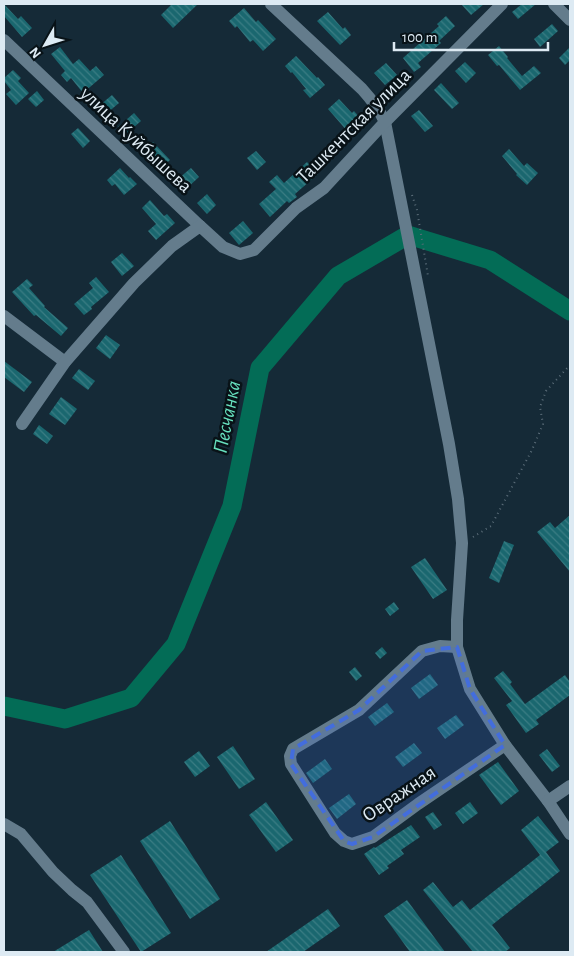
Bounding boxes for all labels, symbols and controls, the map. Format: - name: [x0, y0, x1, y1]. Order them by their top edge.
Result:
- north arrow: [20, 20, 70, 70]
- scale bar: [394, 20, 548, 52]
- text: 100 m: [402, 30, 437, 45]
- text: N: [27, 44, 44, 61]
- street label: Ташкентская улица: [293, 65, 415, 187]
- street label: улица Куйбышева: [76, 83, 196, 197]
- water label: Песчанка: [210, 379, 244, 455]
- street label: Овражная: [359, 762, 439, 826]

